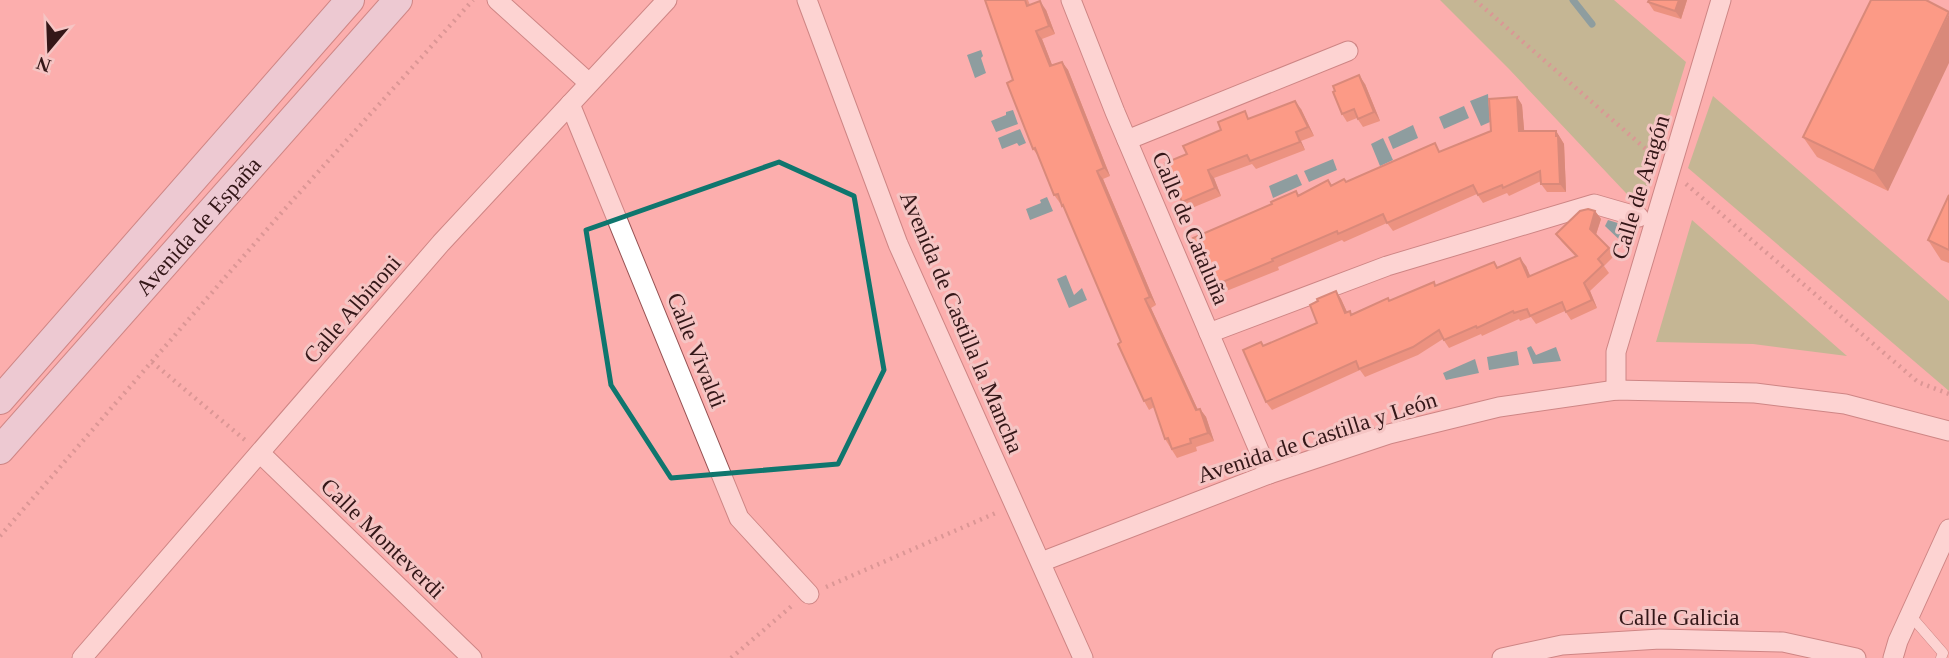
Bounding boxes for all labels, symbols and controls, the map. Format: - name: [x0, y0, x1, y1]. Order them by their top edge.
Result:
- north arrow: [14, 14, 84, 84]
- text: N: [33, 52, 54, 77]
- street label: Calle de Aragón: [1607, 112, 1674, 262]
- street label: Calle de Cataluña: [1147, 148, 1234, 308]
- street label: Avenida de España: [131, 152, 266, 301]
- street label: Avenida de Castilla la Mancha: [895, 188, 1028, 457]
- street label: Calle Albinoni: [299, 250, 406, 368]
- street label: Calle Vivaldi: [662, 289, 731, 411]
- street label: Avenida de Castilla y León: [1194, 387, 1440, 488]
- street label: Calle Monteverdi: [316, 473, 449, 603]
- street label: Calle Galicia: [1619, 605, 1739, 630]

